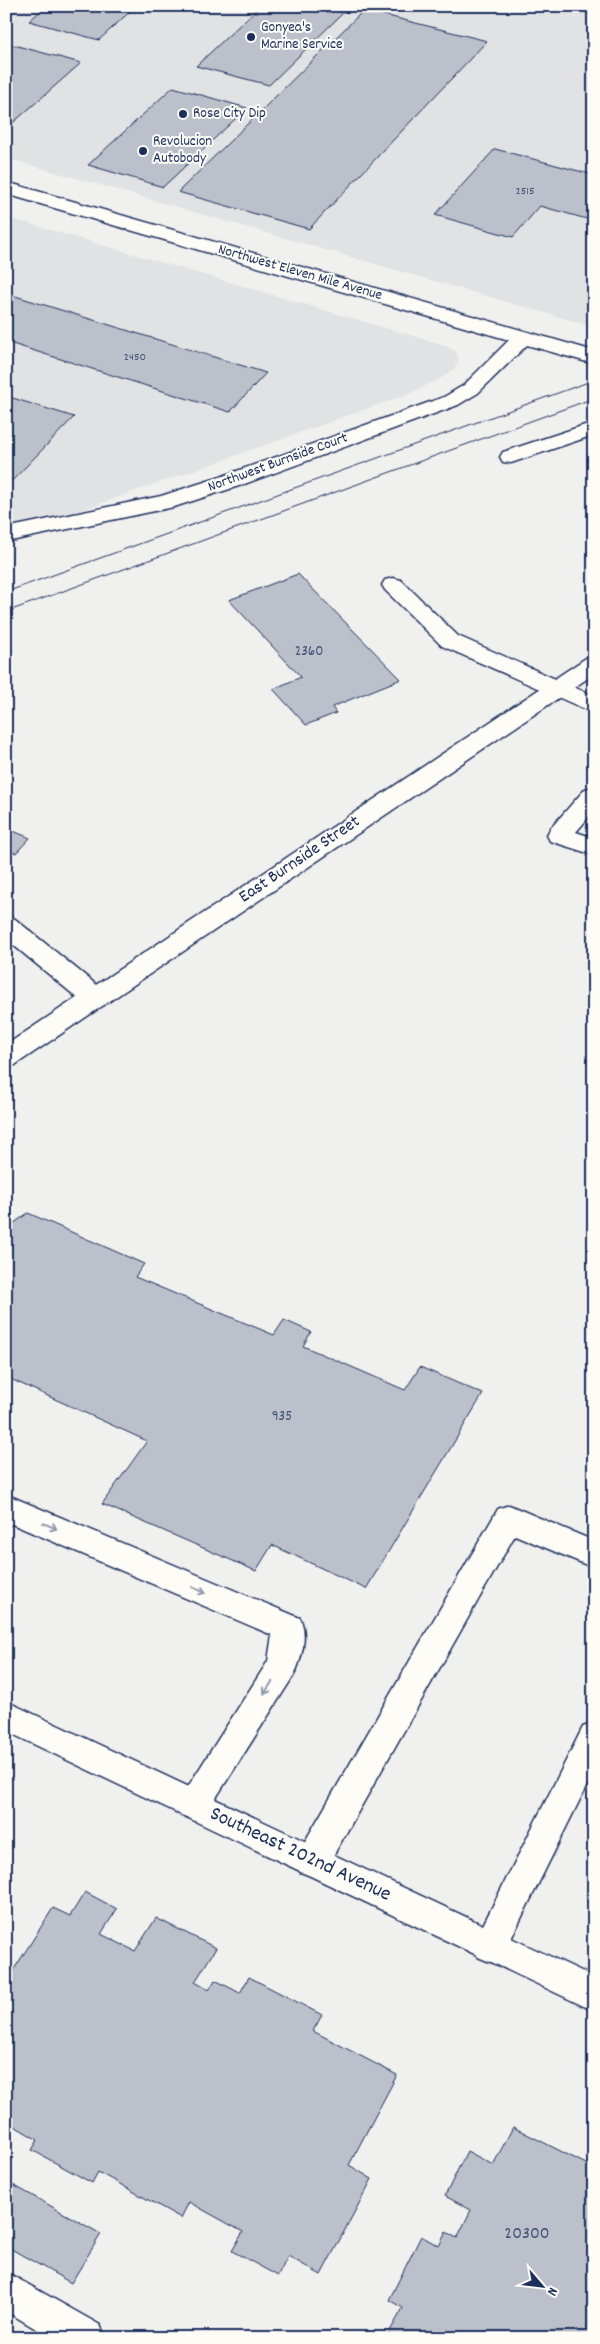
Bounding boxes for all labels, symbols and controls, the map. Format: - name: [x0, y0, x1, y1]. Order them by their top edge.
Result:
- place label: Gonyea's Marine Service: [261, 17, 343, 56]
- marker: Gonyea's Marine Service: [245, 31, 257, 43]
- place label: Rose City Dip: [193, 103, 266, 125]
- marker: Rose City Dip: [177, 108, 189, 120]
- place label: Revolucion Autobody: [153, 131, 212, 170]
- marker: Revolucion Autobody: [137, 145, 149, 157]
- house number: 2515: [516, 183, 534, 200]
- street label: Northwest Eleven Mile Avenue: [215, 239, 385, 307]
- house number: 2450: [124, 349, 146, 366]
- street label: Northwest Burnside Court: [205, 427, 351, 499]
- house number: 2360: [295, 641, 323, 663]
- street label: East Burnside Street: [234, 810, 366, 910]
- house number: 935: [272, 1406, 292, 1428]
- one-way arrow: [42, 1522, 57, 1532]
- one-way arrow: [191, 1585, 206, 1595]
- one-way arrow: [263, 1681, 273, 1695]
- street label: Southeast 202nd Avenue: [204, 1800, 396, 1910]
- house number: 20300: [504, 2222, 550, 2247]
- north arrow: [518, 2262, 568, 2312]
- text: N: [541, 2283, 562, 2299]

